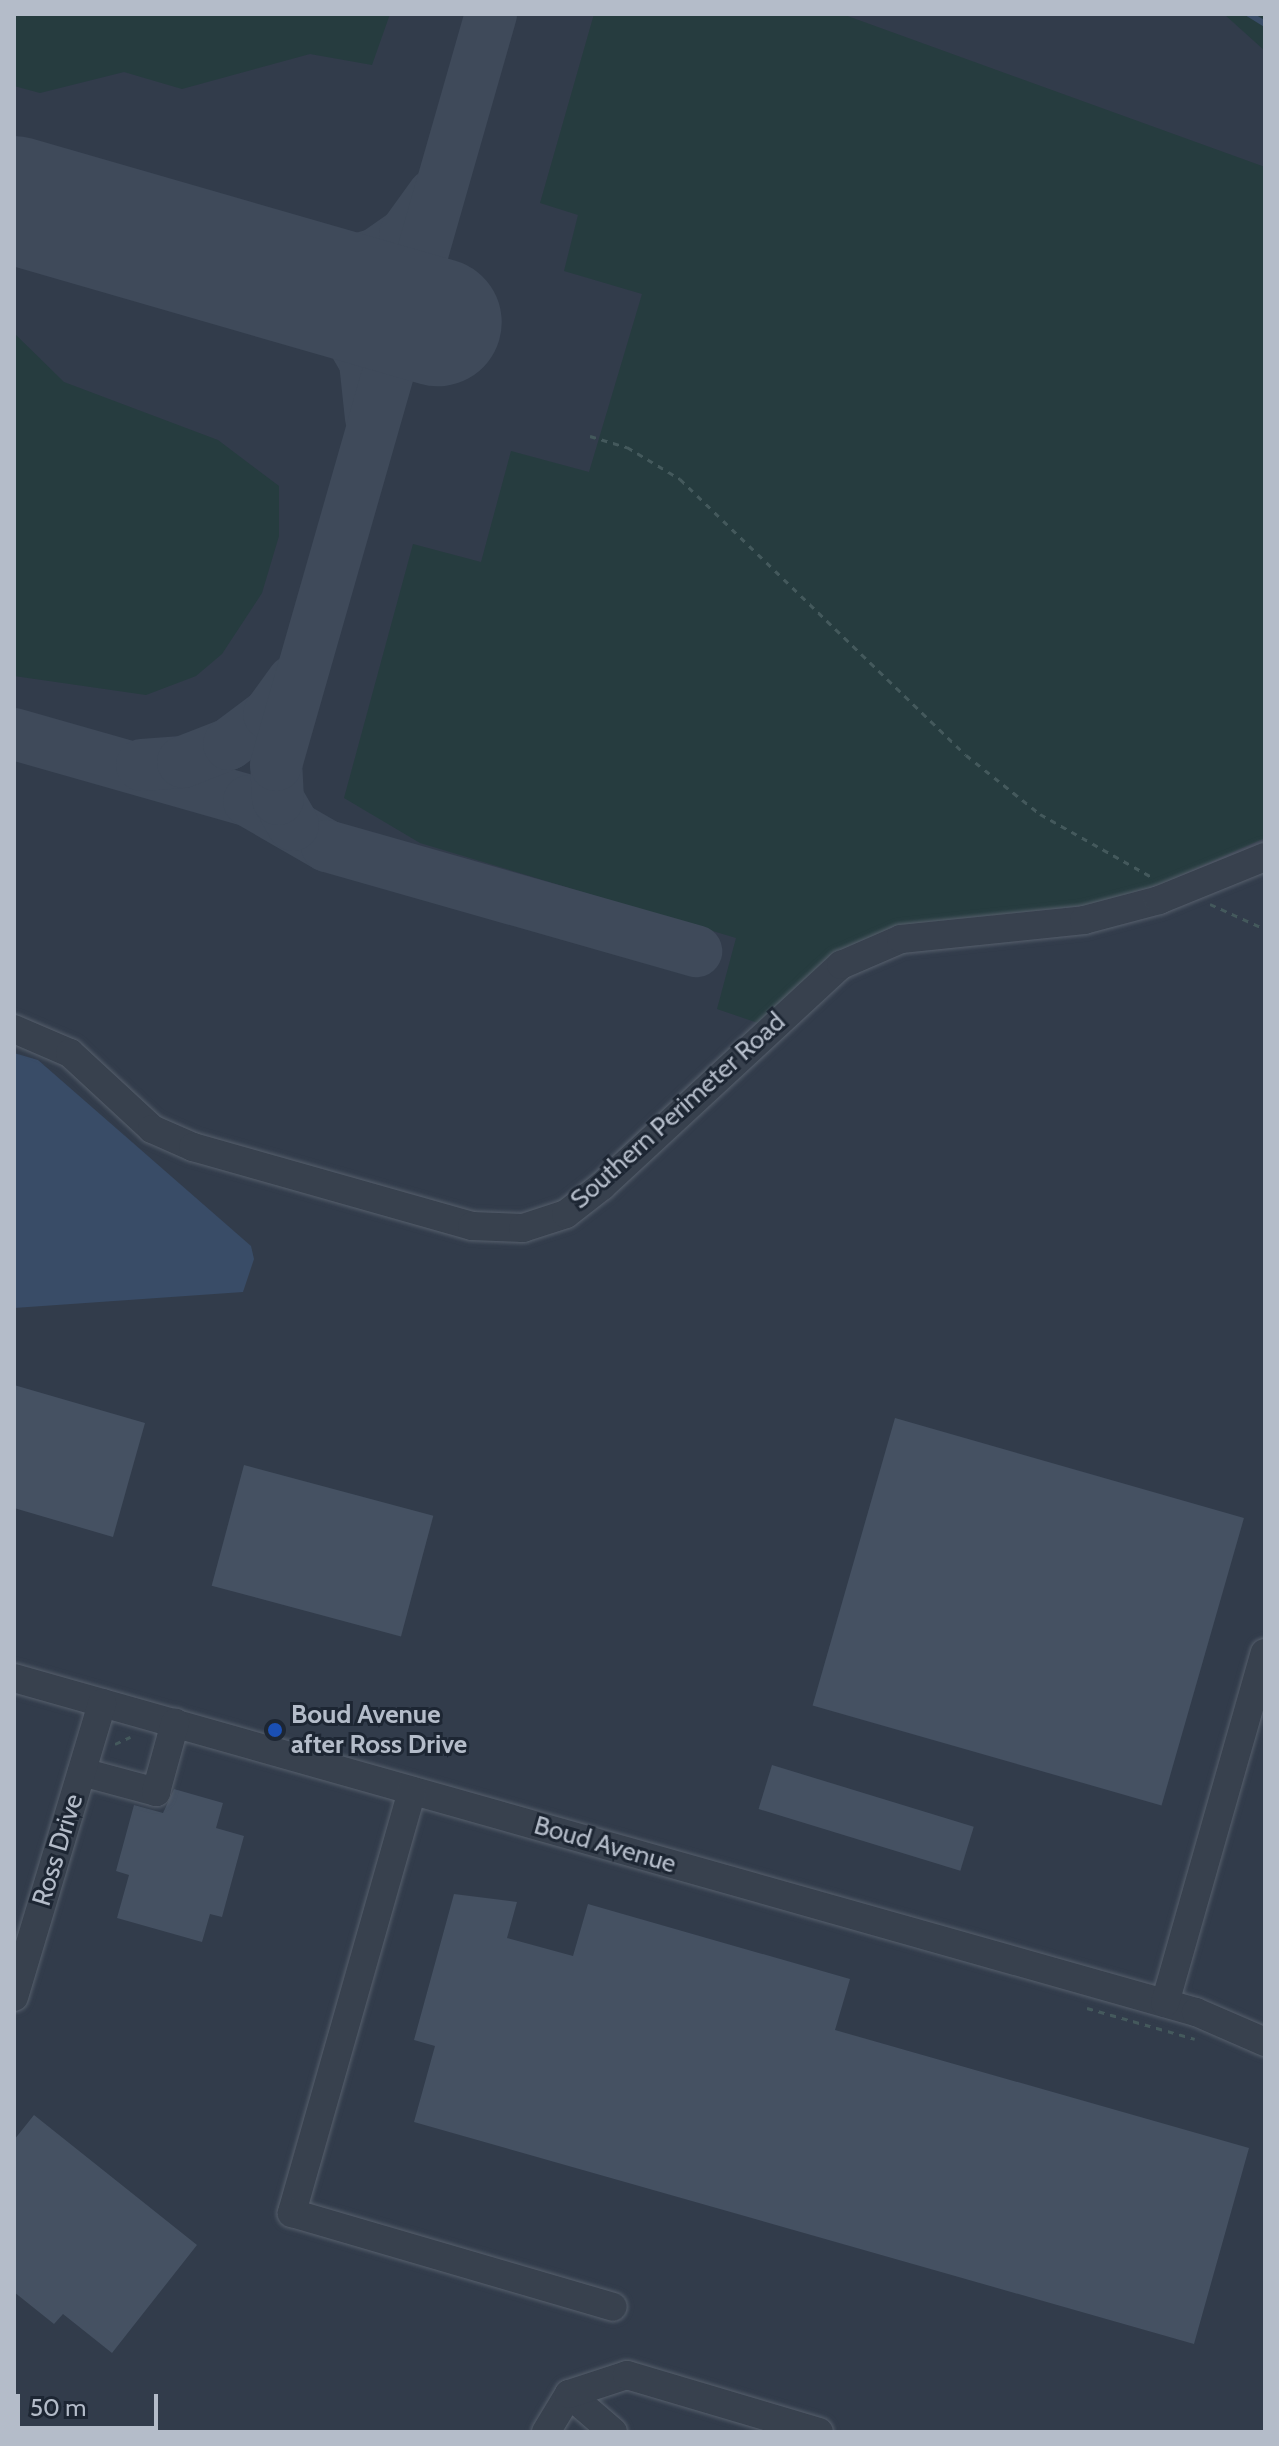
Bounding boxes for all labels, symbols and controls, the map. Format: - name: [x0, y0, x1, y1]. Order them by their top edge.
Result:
- street label: Southern Perimeter Road: [564, 1006, 792, 1216]
- place label: Boud Avenue after Ross Drive: [291, 1699, 467, 1760]
- marker: Boud Avenue after Ross Drive: [266, 1721, 284, 1739]
- street label: Ross Drive: [26, 1790, 90, 1910]
- street label: Boud Avenue: [530, 1810, 680, 1880]
- scale bar: [20, 2378, 162, 2428]
- text: 50 m: [30, 2393, 86, 2422]

